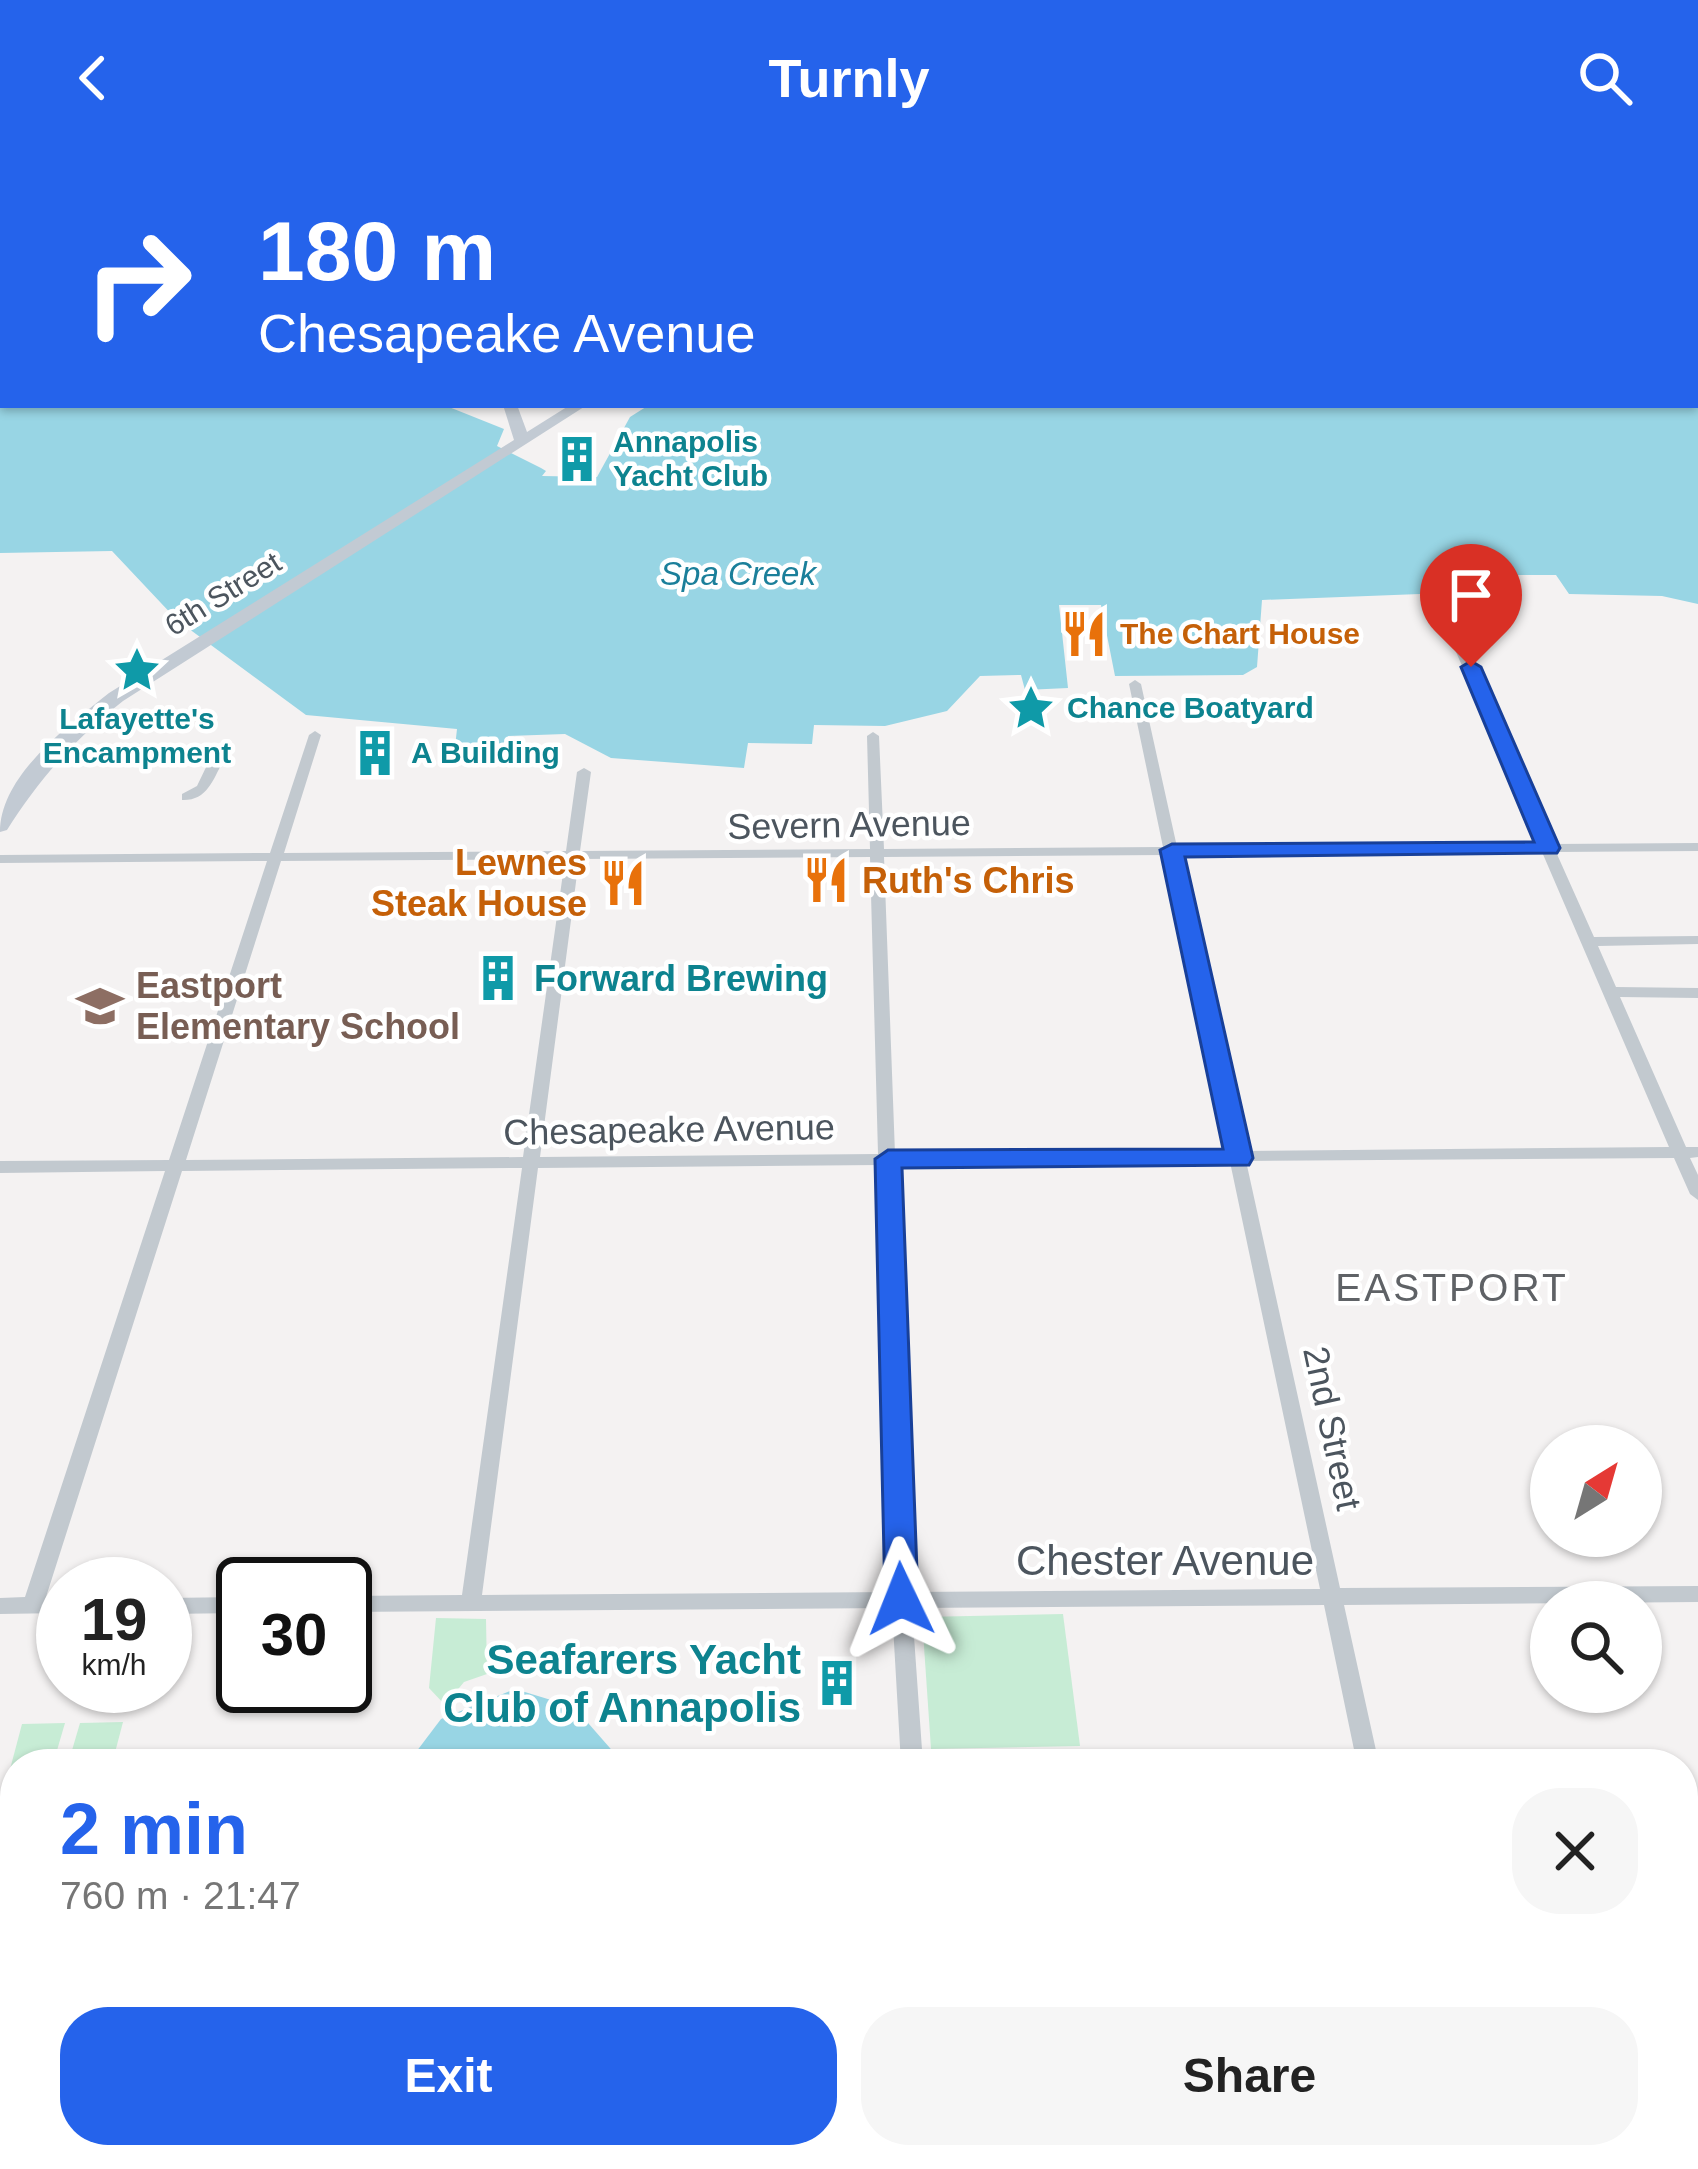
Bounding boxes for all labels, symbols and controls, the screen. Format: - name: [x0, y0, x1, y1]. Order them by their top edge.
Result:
- icon: back: [60, 45, 126, 111]
- icon: search: [1572, 45, 1638, 111]
- text: Turnly: [769, 48, 930, 108]
- icon: right: [60, 204, 216, 360]
- text: 180 m: [258, 204, 496, 298]
- text: Chesapeake Avenue: [258, 303, 755, 363]
- place label: Annapolis Yacht Club: [613, 425, 768, 492]
- building icon: Annapolis Yacht Club: [552, 434, 602, 484]
- pin: [1420, 544, 1522, 667]
- street label: 6th Street: [159, 545, 287, 642]
- water label: Spa Creek: [660, 555, 817, 592]
- icon: arrive: [1438, 562, 1504, 628]
- restaurant icon: The Chart House: [1059, 609, 1109, 659]
- place label: The Chart House: [1120, 617, 1360, 650]
- place icon: Lafayette's Encampment: [112, 645, 162, 695]
- place icon: Chance Boatyard: [1006, 683, 1056, 733]
- place label: Chance Boatyard: [1067, 691, 1314, 724]
- place label: Lafayette's Encampment: [43, 702, 231, 769]
- building icon: A Building: [350, 728, 400, 778]
- place label: A Building: [411, 736, 560, 769]
- street label: Severn Avenue: [727, 802, 971, 847]
- place label: Lewnes Steak House: [371, 842, 587, 924]
- restaurant icon: Ruth's Chris: [801, 855, 851, 905]
- restaurant icon: Lewnes Steak House: [598, 858, 648, 908]
- place label: Ruth's Chris: [862, 860, 1075, 901]
- building icon: Forward Brewing: [473, 953, 523, 1003]
- place label: Forward Brewing: [534, 958, 828, 999]
- place label: Eastport Elementary School: [136, 965, 460, 1047]
- school or university icon: Eastport Elementary School: [75, 981, 125, 1031]
- street label: Chesapeake Avenue: [503, 1106, 835, 1153]
- district label: EASTPORT: [1335, 1266, 1569, 1309]
- street label: 2nd Street: [1295, 1343, 1370, 1514]
- north arrow: [1530, 1425, 1662, 1557]
- map controls: [1530, 1425, 1662, 1713]
- position arrow: [838, 1536, 964, 1662]
- street label: Chester Avenue: [1016, 1537, 1314, 1584]
- speed limit sign: 30: [216, 1557, 372, 1713]
- button: search: [1530, 1581, 1662, 1713]
- text: 19: [81, 1586, 147, 1653]
- place label: Seafarers Yacht Club of Annapolis: [443, 1636, 801, 1731]
- text: km/h: [81, 1648, 147, 1681]
- building icon: Seafarers Yacht Club of Annapolis: [812, 1658, 862, 1708]
- button: close: [1512, 1788, 1638, 1914]
- text: 2 min: [60, 1789, 248, 1869]
- text: 760 m · 21:47: [60, 1874, 301, 1917]
- button: Exit: [60, 2007, 837, 2145]
- button: Share: [861, 2007, 1638, 2145]

